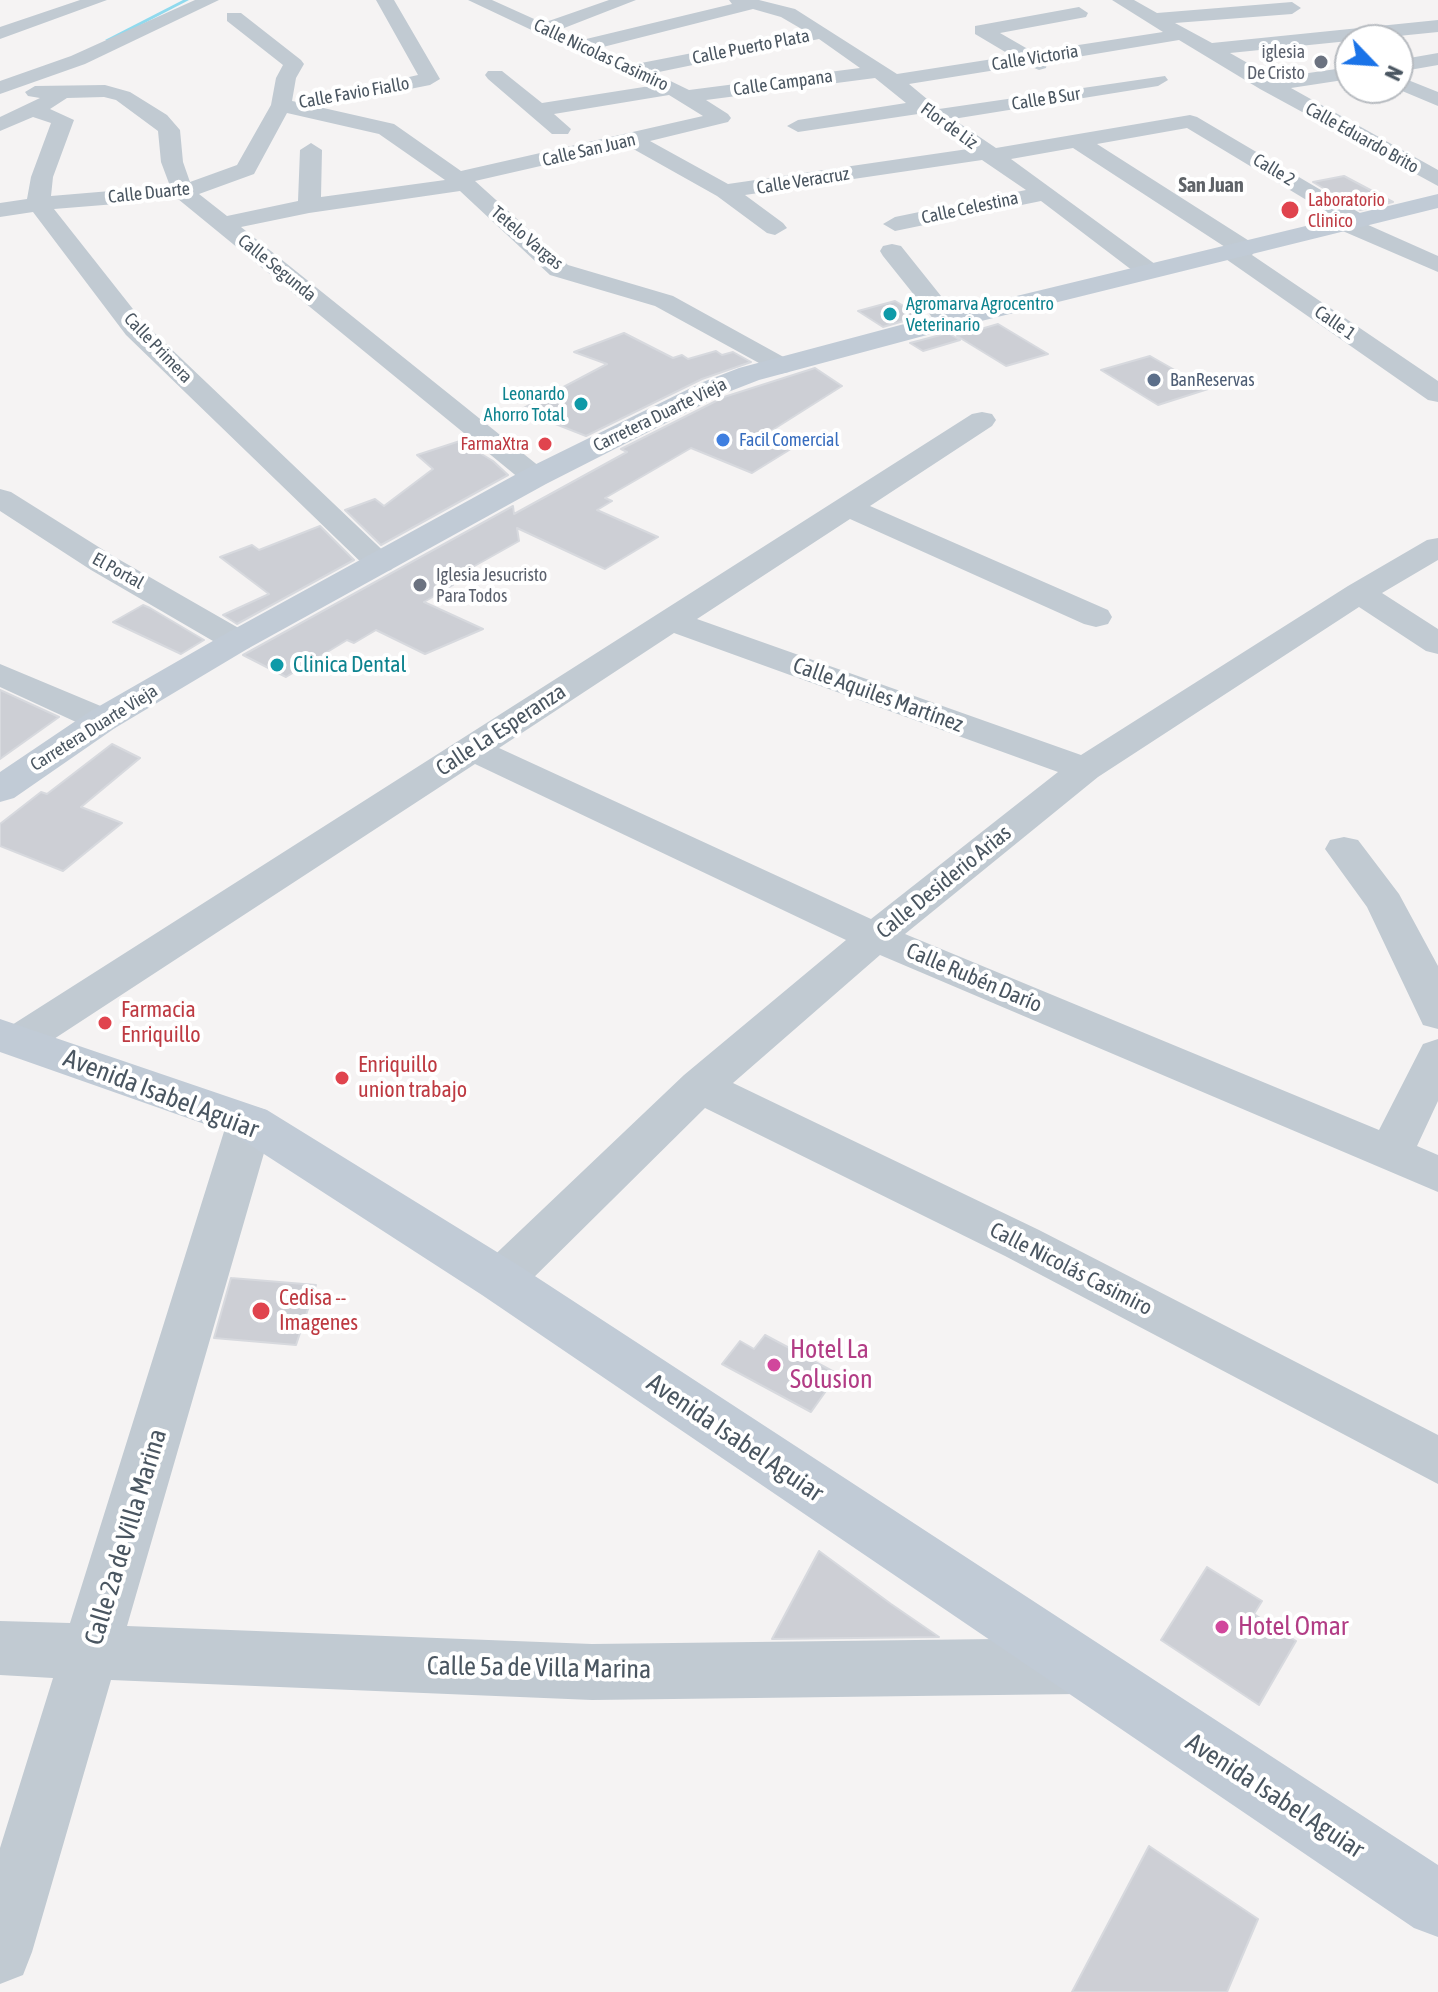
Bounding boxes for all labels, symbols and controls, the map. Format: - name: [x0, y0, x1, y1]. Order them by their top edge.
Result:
- street label: Calle Nicolas Casimiro: [530, 14, 672, 96]
- north arrow: [1334, 24, 1414, 104]
- street label: Calle Puerto Plata: [691, 25, 811, 69]
- street label: Calle Victoria: [990, 40, 1080, 76]
- place label: iglesia De Cristo: [1247, 41, 1305, 84]
- marker: iglesia De Cristo: [1312, 53, 1330, 71]
- text: N: [1379, 62, 1408, 85]
- street label: Calle Campana: [732, 65, 834, 101]
- street label: Calle Favio Fiallo: [297, 73, 411, 113]
- street label: Calle B Sur: [1010, 83, 1082, 115]
- street label: Flor de Liz: [916, 98, 982, 154]
- street label: Calle Eduardo Brito: [1302, 98, 1422, 178]
- street label: Calle San Juan: [540, 129, 638, 171]
- street label: Calle 2: [1249, 149, 1299, 191]
- street label: Calle Veracruz: [755, 163, 851, 199]
- district label: San Juan: [1178, 174, 1244, 198]
- street label: Calle Duarte: [107, 178, 191, 208]
- street label: Calle Celestina: [920, 187, 1020, 229]
- place label: Laboratorio Clinico: [1308, 189, 1385, 232]
- marker: Laboratorio Clinico: [1279, 199, 1301, 221]
- street label: Tetelo Vargas: [487, 202, 567, 274]
- street label: Calle Segunda: [234, 230, 320, 306]
- place label: Agromarva Agrocentro Veterinario: [906, 293, 1054, 336]
- street label: Calle 1: [1310, 301, 1360, 345]
- marker: Agromarva Agrocentro Veterinario: [881, 305, 899, 323]
- street label: Calle Primera: [119, 308, 197, 388]
- place label: BanReservas: [1170, 369, 1255, 391]
- marker: BanReservas: [1145, 371, 1163, 389]
- street label: Carretera Duarte Vieja: [590, 373, 730, 457]
- place label: Leonardo Ahorro Total: [484, 383, 565, 426]
- marker: Leonardo Ahorro Total: [572, 395, 590, 413]
- place label: Facil Comercial: [739, 429, 839, 451]
- marker: Facil Comercial: [714, 431, 732, 449]
- place label: FarmaXtra: [460, 433, 529, 455]
- marker: FarmaXtra: [536, 435, 554, 453]
- street label: El Portal: [89, 548, 147, 594]
- place label: Iglesia Jesucristo Para Todos: [436, 564, 547, 606]
- marker: Iglesia Jesucristo Para Todos: [411, 576, 429, 594]
- place label: Clinica Dental: [293, 652, 406, 678]
- street label: Calle Aquiles Martínez: [789, 652, 967, 738]
- marker: Clinica Dental: [268, 656, 286, 674]
- street label: Calle La Esperanza: [431, 678, 571, 782]
- street label: Carretera Duarte Vieja: [26, 680, 162, 776]
- street label: Calle Desiderio Arias: [871, 820, 1017, 944]
- street label: Calle Rubén Darío: [902, 938, 1046, 1018]
- place label: Farmacia Enriquillo: [121, 997, 200, 1048]
- marker: Farmacia Enriquillo: [96, 1014, 114, 1032]
- street label: Avenida Isabel Aguiar: [59, 1042, 263, 1146]
- place label: Enriquillo union trabajo: [358, 1052, 467, 1104]
- marker: Enriquillo union trabajo: [333, 1069, 351, 1087]
- street label: Calle Nicolás Casimiro: [985, 1217, 1157, 1321]
- place label: Cedisa -- Imagenes: [279, 1285, 358, 1336]
- marker: Cedisa -- Imagenes: [250, 1300, 272, 1322]
- place label: Hotel La Solusion: [790, 1334, 873, 1396]
- marker: Hotel La Solusion: [765, 1356, 783, 1374]
- street label: Avenida Isabel Aguiar: [641, 1367, 829, 1509]
- street label: Calle 2a de Villa Marina: [78, 1425, 174, 1649]
- place label: Hotel Omar: [1238, 1611, 1348, 1643]
- marker: Hotel Omar: [1213, 1618, 1231, 1636]
- street label: Calle 5a de Villa Marina: [427, 1650, 651, 1686]
- street label: Avenida Isabel Aguiar: [1180, 1727, 1370, 1865]

